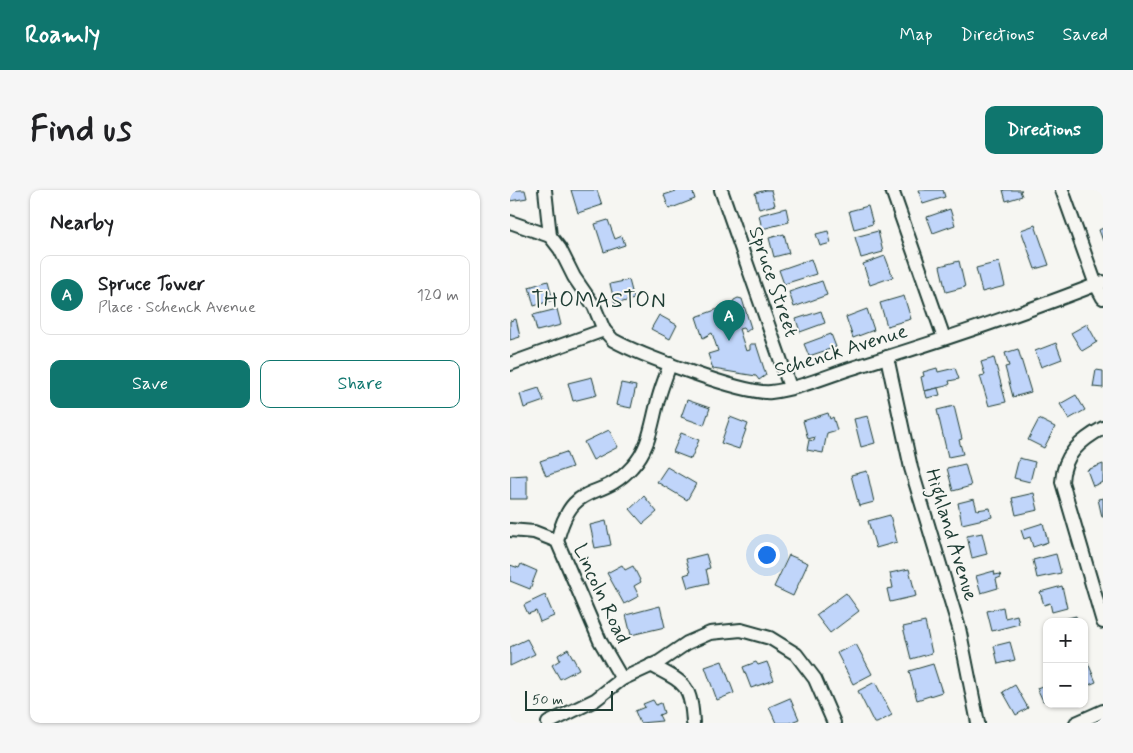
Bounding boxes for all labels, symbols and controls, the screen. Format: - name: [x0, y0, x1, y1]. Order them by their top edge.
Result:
- text: Roamly: [25, 20, 100, 51]
- text: Map: [900, 23, 933, 47]
- text: Directions: [961, 23, 1035, 47]
- text: Saved: [1063, 23, 1108, 47]
- button: Directions: [985, 106, 1103, 154]
- text: Find us: [30, 107, 132, 153]
- text: Nearby: [50, 209, 114, 237]
- street label: Spruce Street: [741, 223, 805, 341]
- text: Spruce Tower: [98, 272, 205, 297]
- text: A: [62, 285, 72, 306]
- text: 120 m: [417, 285, 459, 306]
- district label: THOMASTON: [531, 287, 667, 315]
- text: Place · Schenck Avenue: [98, 297, 256, 318]
- pin: A: [713, 300, 745, 341]
- street label: Schenck Avenue: [771, 318, 911, 384]
- button: Save: [50, 360, 250, 408]
- button: Share: [260, 360, 460, 408]
- street label: Highland Avenue: [916, 466, 984, 605]
- street label: Lincoln Road: [566, 540, 636, 648]
- your location: [754, 542, 780, 568]
- map controls: [1043, 618, 1088, 708]
- button: +: [1043, 618, 1088, 663]
- button: −: [1043, 663, 1088, 708]
- scale bar: [525, 688, 612, 711]
- text: 50 m: [532, 691, 563, 709]

